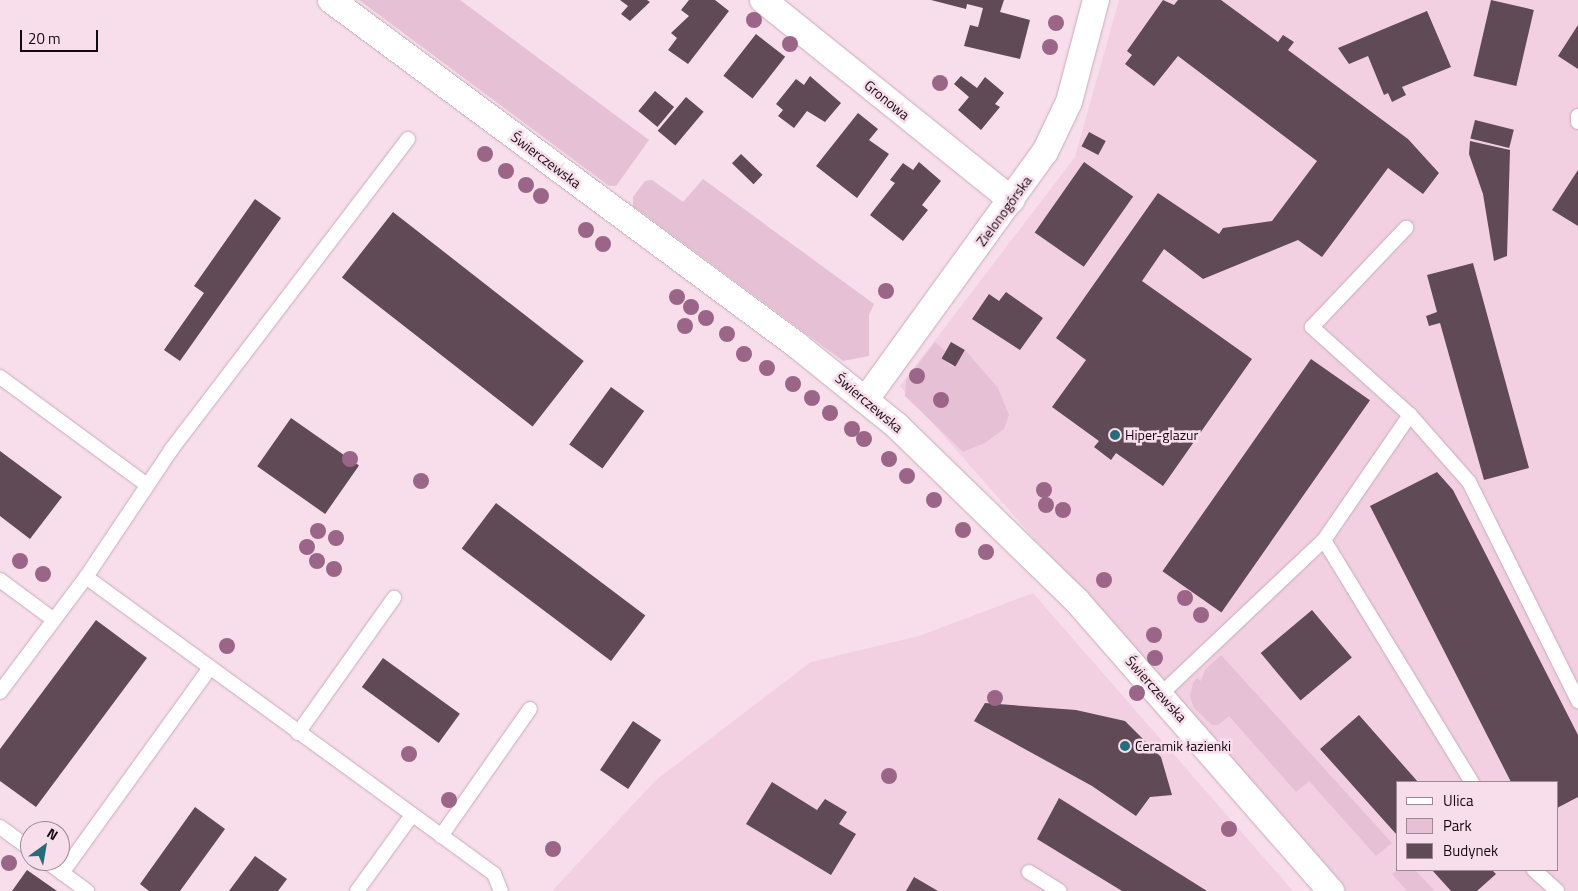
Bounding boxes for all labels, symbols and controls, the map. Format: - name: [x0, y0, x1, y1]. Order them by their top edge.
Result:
- scale bar: [22, 20, 100, 52]
- text: 20 m: [28, 27, 61, 50]
- street label: Gronowa: [861, 77, 913, 123]
- street label: Świerczewska: [508, 128, 584, 192]
- street label: Zielonogórska: [973, 173, 1035, 249]
- street label: Świerczewska: [832, 370, 906, 436]
- place label: Hiper-glazur: [1125, 427, 1198, 443]
- marker: Hiper-glazur: [1109, 429, 1121, 441]
- street label: Świerczewska: [1122, 652, 1190, 726]
- place label: Ceramik łazienki: [1135, 738, 1231, 754]
- marker: Ceramik łazienki: [1119, 740, 1131, 752]
- legend: [1396, 781, 1558, 871]
- text: Ulica: [1443, 789, 1473, 812]
- text: Park: [1443, 814, 1472, 837]
- north arrow: [20, 821, 70, 871]
- text: N: [43, 822, 62, 845]
- text: Budynek: [1443, 839, 1498, 862]

